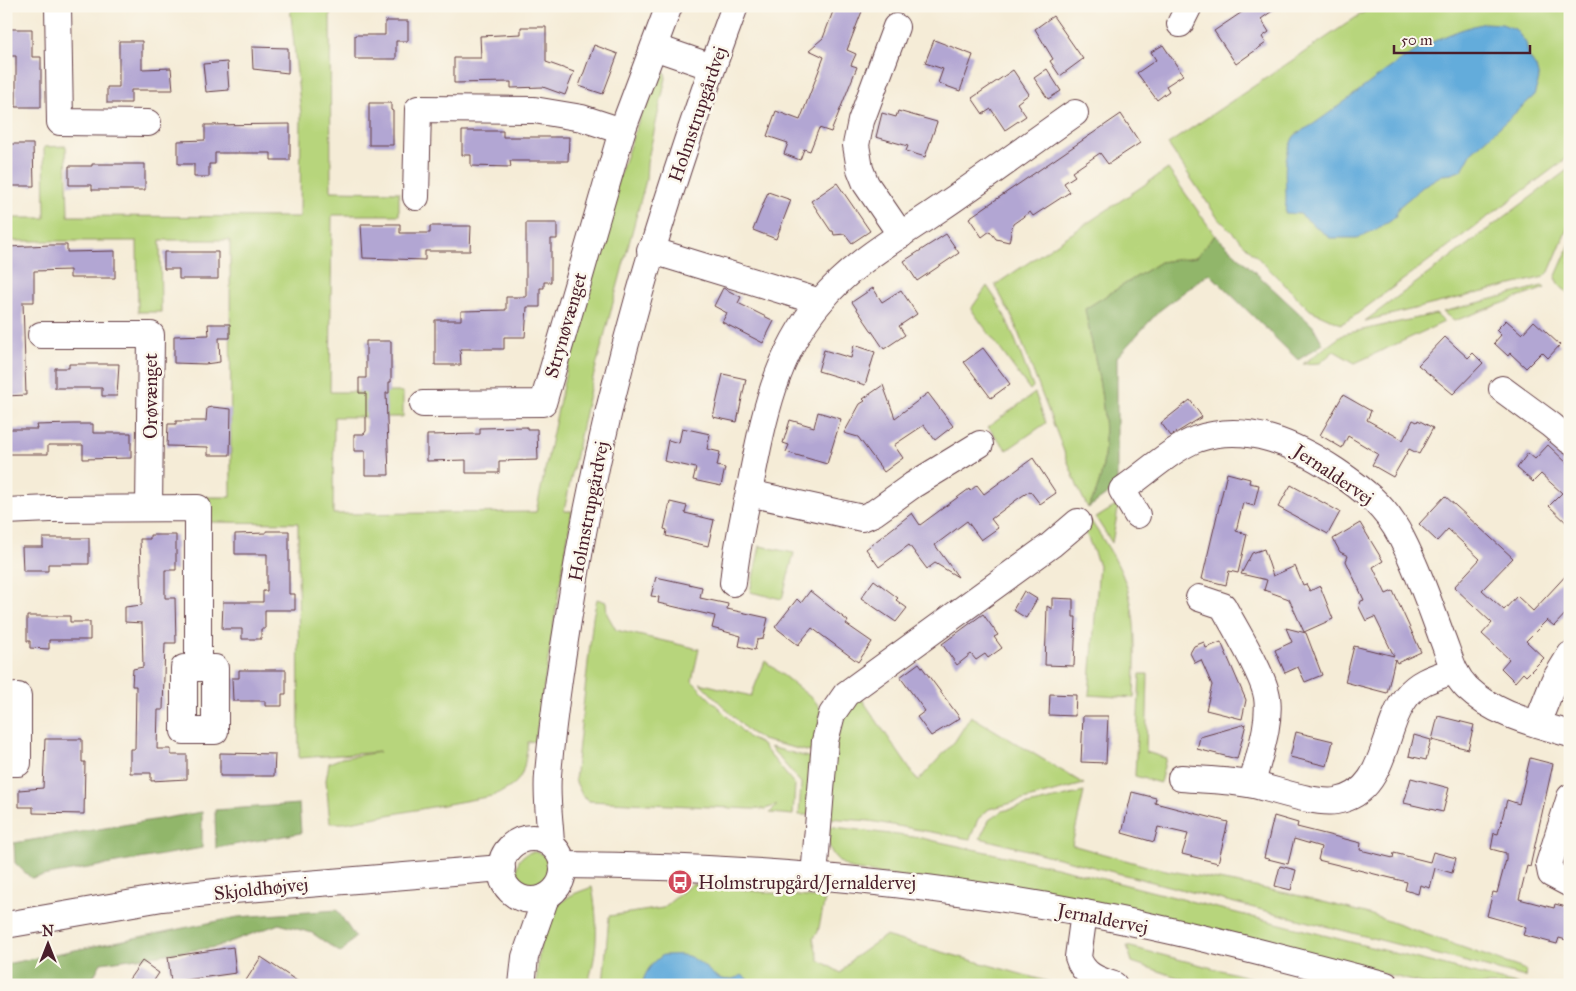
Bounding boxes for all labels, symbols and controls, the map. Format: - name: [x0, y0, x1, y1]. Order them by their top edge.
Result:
- scale bar: [1394, 22, 1530, 54]
- text: 50 m: [1401, 31, 1433, 49]
- street label: Holmstrupgårdvej: [663, 43, 732, 185]
- street label: Strynøvænget: [539, 269, 593, 381]
- street label: Orøvænget: [139, 353, 163, 439]
- street label: Jernaldervej: [1287, 438, 1378, 511]
- street label: Holmstrupgårdvej: [564, 439, 614, 583]
- bus stop icon: Holmstrupgård/Jernaldervej: [667, 869, 693, 895]
- place label: Holmstrupgård/Jernaldervej: [698, 871, 916, 895]
- street label: Skjoldhøjvej: [213, 872, 309, 905]
- street label: Jernaldervej: [1053, 898, 1150, 940]
- north arrow: [22, 918, 72, 968]
- text: N: [42, 923, 54, 940]

